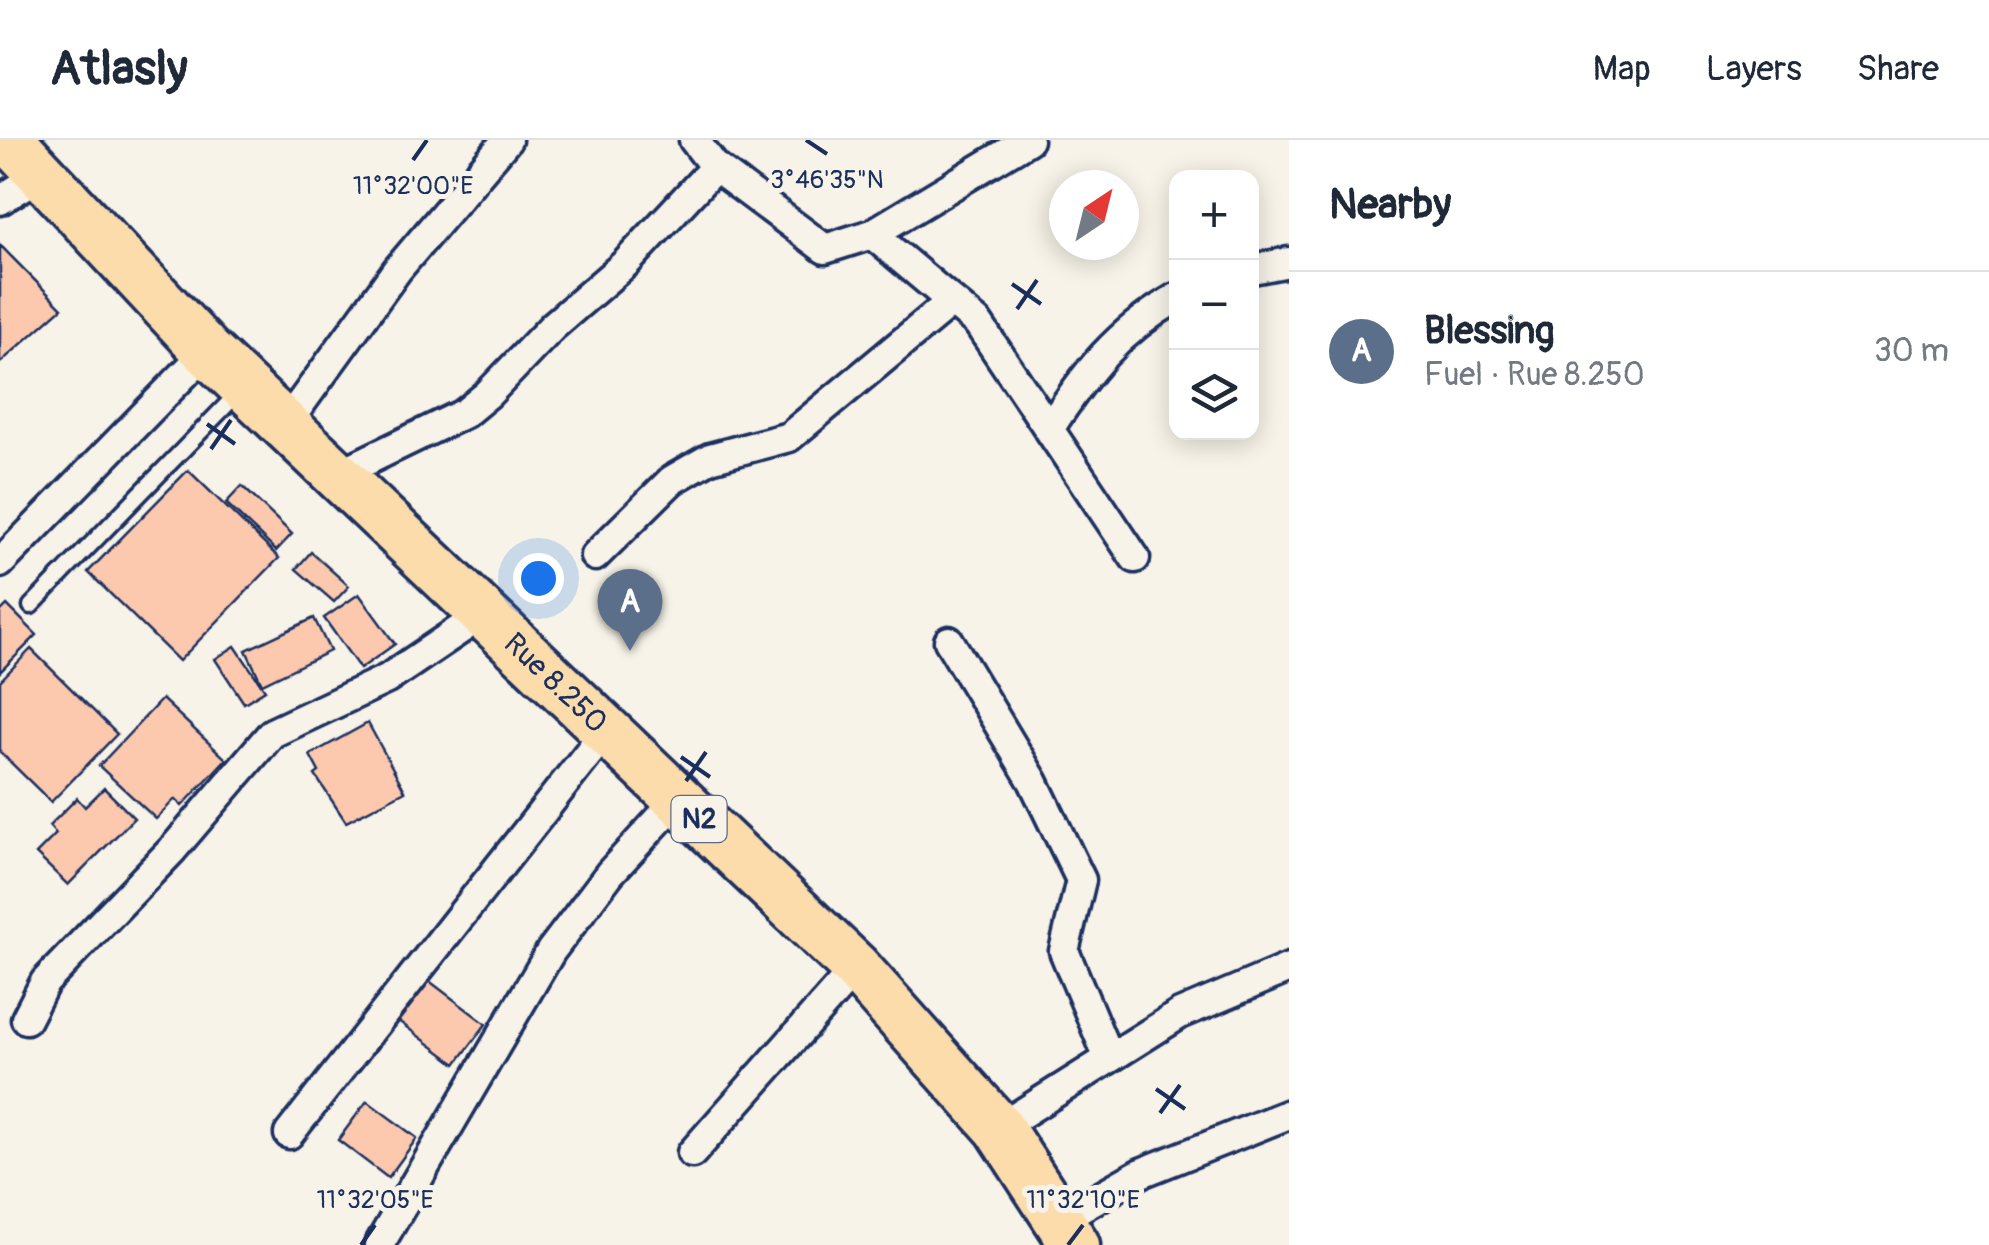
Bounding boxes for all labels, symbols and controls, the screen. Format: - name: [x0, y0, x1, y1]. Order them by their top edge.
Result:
- text: Atlasly: [50, 39, 188, 99]
- text: Map: [1593, 47, 1651, 91]
- text: Layers: [1706, 47, 1802, 91]
- text: Share: [1857, 47, 1939, 91]
- text: 3°46'35"N: [770, 165, 884, 196]
- north arrow: [1049, 170, 1139, 260]
- map controls: [1169, 170, 1259, 440]
- button: +: [1169, 170, 1259, 260]
- text: 11°32'00"E: [353, 171, 473, 202]
- text: Nearby: [1329, 179, 1451, 231]
- button: −: [1169, 260, 1259, 350]
- text: Blessing: [1424, 307, 1554, 355]
- text: A: [1351, 331, 1372, 371]
- text: 30 m: [1874, 331, 1949, 371]
- button: layers: [1169, 350, 1259, 440]
- text: Fuel · Rue 8.250: [1424, 355, 1645, 395]
- your location: [513, 553, 564, 604]
- pin: A: [598, 568, 662, 651]
- street label: Rue 8.250: [496, 625, 615, 741]
- road number: N2: [672, 796, 726, 842]
- text: 11°32'05"E: [316, 1185, 434, 1216]
- text: 11°32'10"E: [1026, 1185, 1140, 1216]

